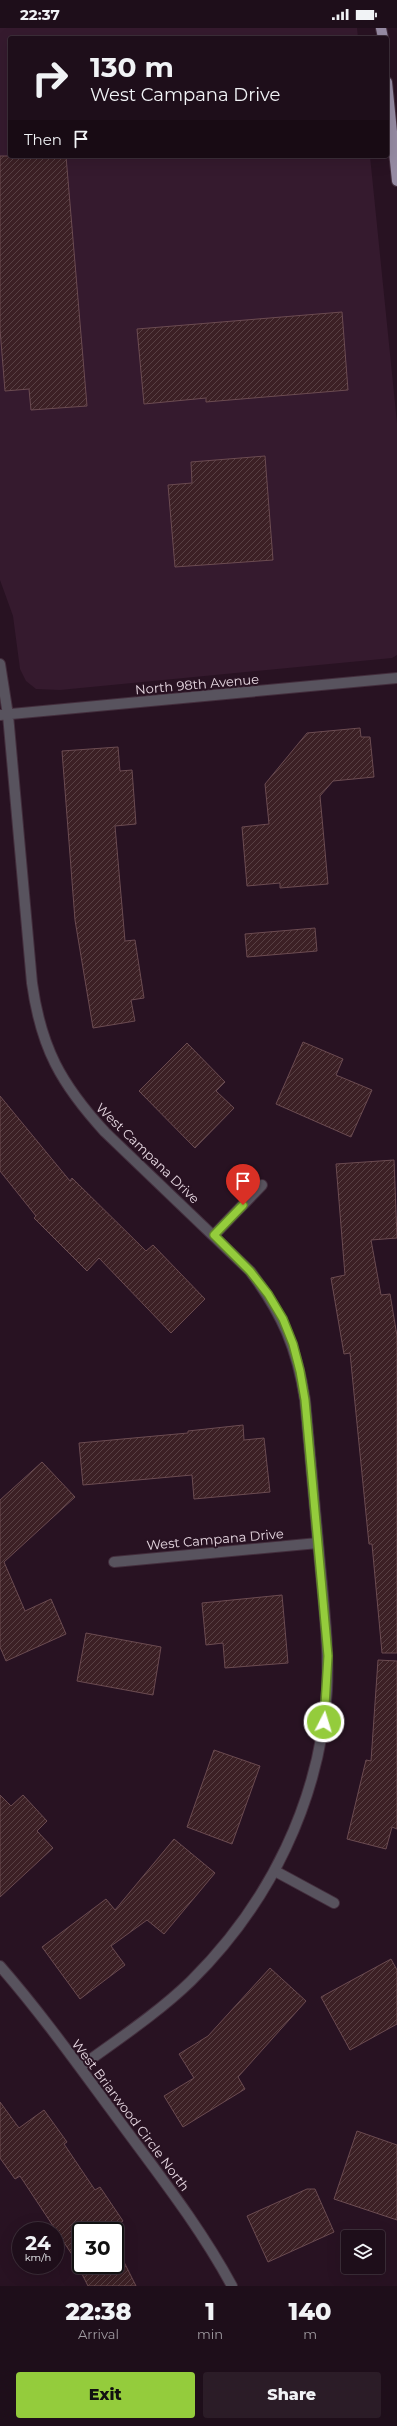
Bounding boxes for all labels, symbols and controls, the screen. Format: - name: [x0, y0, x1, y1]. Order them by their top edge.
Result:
- text: 22:37: [20, 5, 60, 24]
- text: 130 m: [90, 50, 174, 84]
- icon: right: [24, 52, 76, 104]
- text: West Campana Drive: [90, 84, 280, 106]
- icon: arrive: [70, 128, 92, 150]
- text: Then: [24, 130, 62, 149]
- street label: North 98th Avenue: [134, 671, 260, 697]
- street label: West Campana Drive: [93, 1099, 203, 1207]
- pin: [226, 1164, 260, 1205]
- icon: arrive: [232, 1170, 254, 1192]
- street label: West Campana Drive: [146, 1525, 284, 1553]
- position arrow: [303, 1701, 345, 1743]
- street label: West Briarwood Circle North: [69, 2036, 193, 2194]
- speed limit sign: 30: [72, 2222, 124, 2274]
- map controls: [341, 2230, 385, 2274]
- button: layers: [341, 2230, 385, 2274]
- text: 24: [25, 2231, 51, 2255]
- text: km/h: [25, 2251, 51, 2264]
- text: 22:38: [65, 2297, 132, 2326]
- text: 1: [205, 2297, 215, 2326]
- text: 140: [289, 2297, 332, 2326]
- text: Arrival: [78, 2326, 119, 2342]
- text: min: [197, 2326, 223, 2342]
- text: m: [303, 2326, 317, 2342]
- button: Exit: [16, 2372, 195, 2418]
- button: Share: [203, 2372, 381, 2418]

